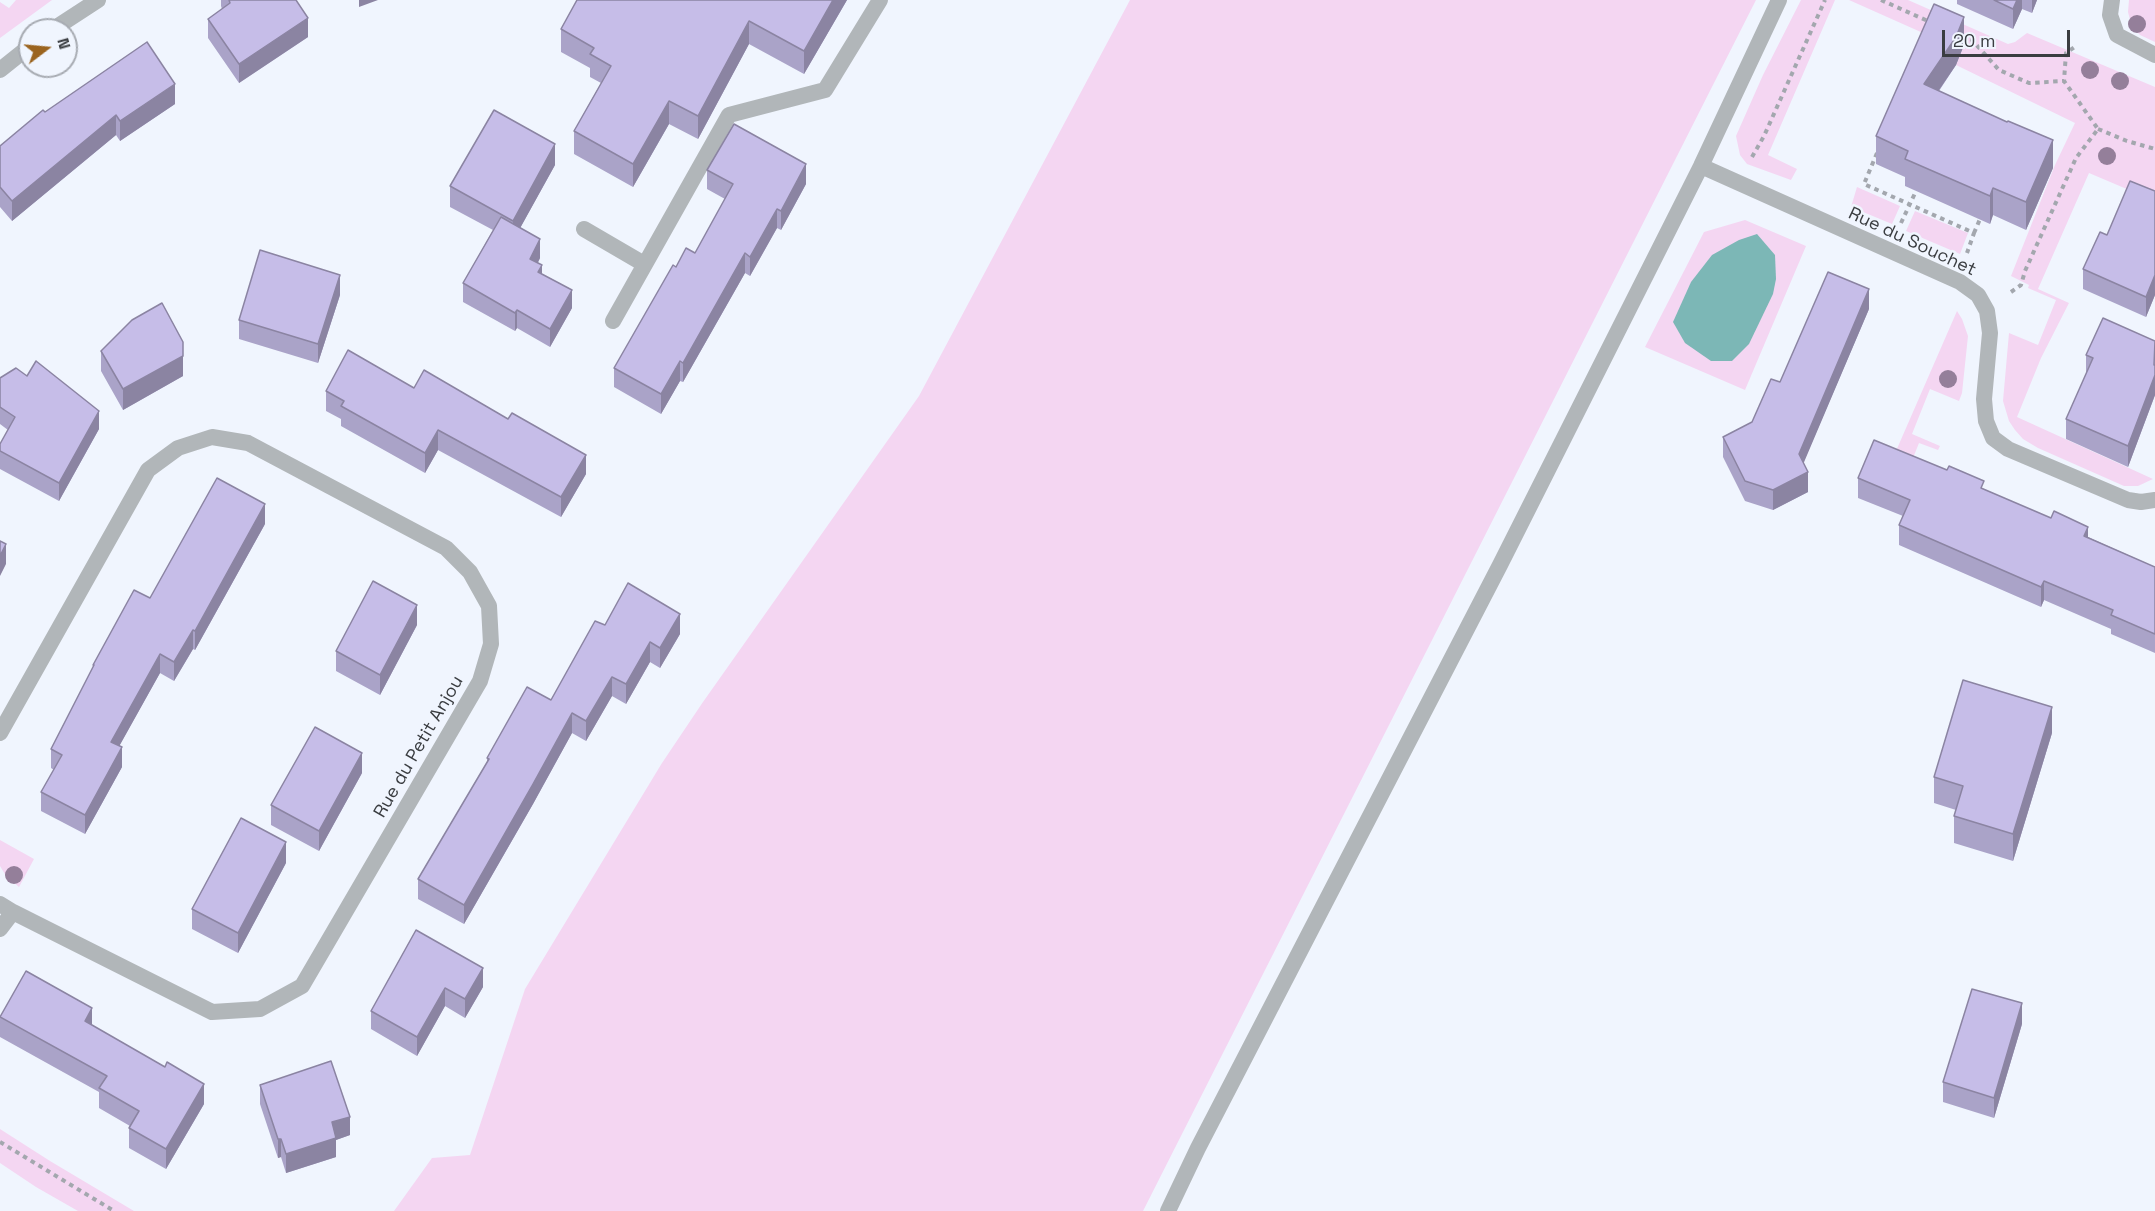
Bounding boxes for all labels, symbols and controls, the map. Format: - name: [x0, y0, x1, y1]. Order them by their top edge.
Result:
- north arrow: [18, 18, 78, 78]
- scale bar: [1945, 18, 2072, 56]
- text: 20 m: [1953, 29, 1996, 52]
- text: N: [52, 35, 75, 51]
- street label: Rue du Souchet: [1845, 203, 1979, 281]
- street label: Rue du Petit Anjou: [370, 672, 468, 822]

